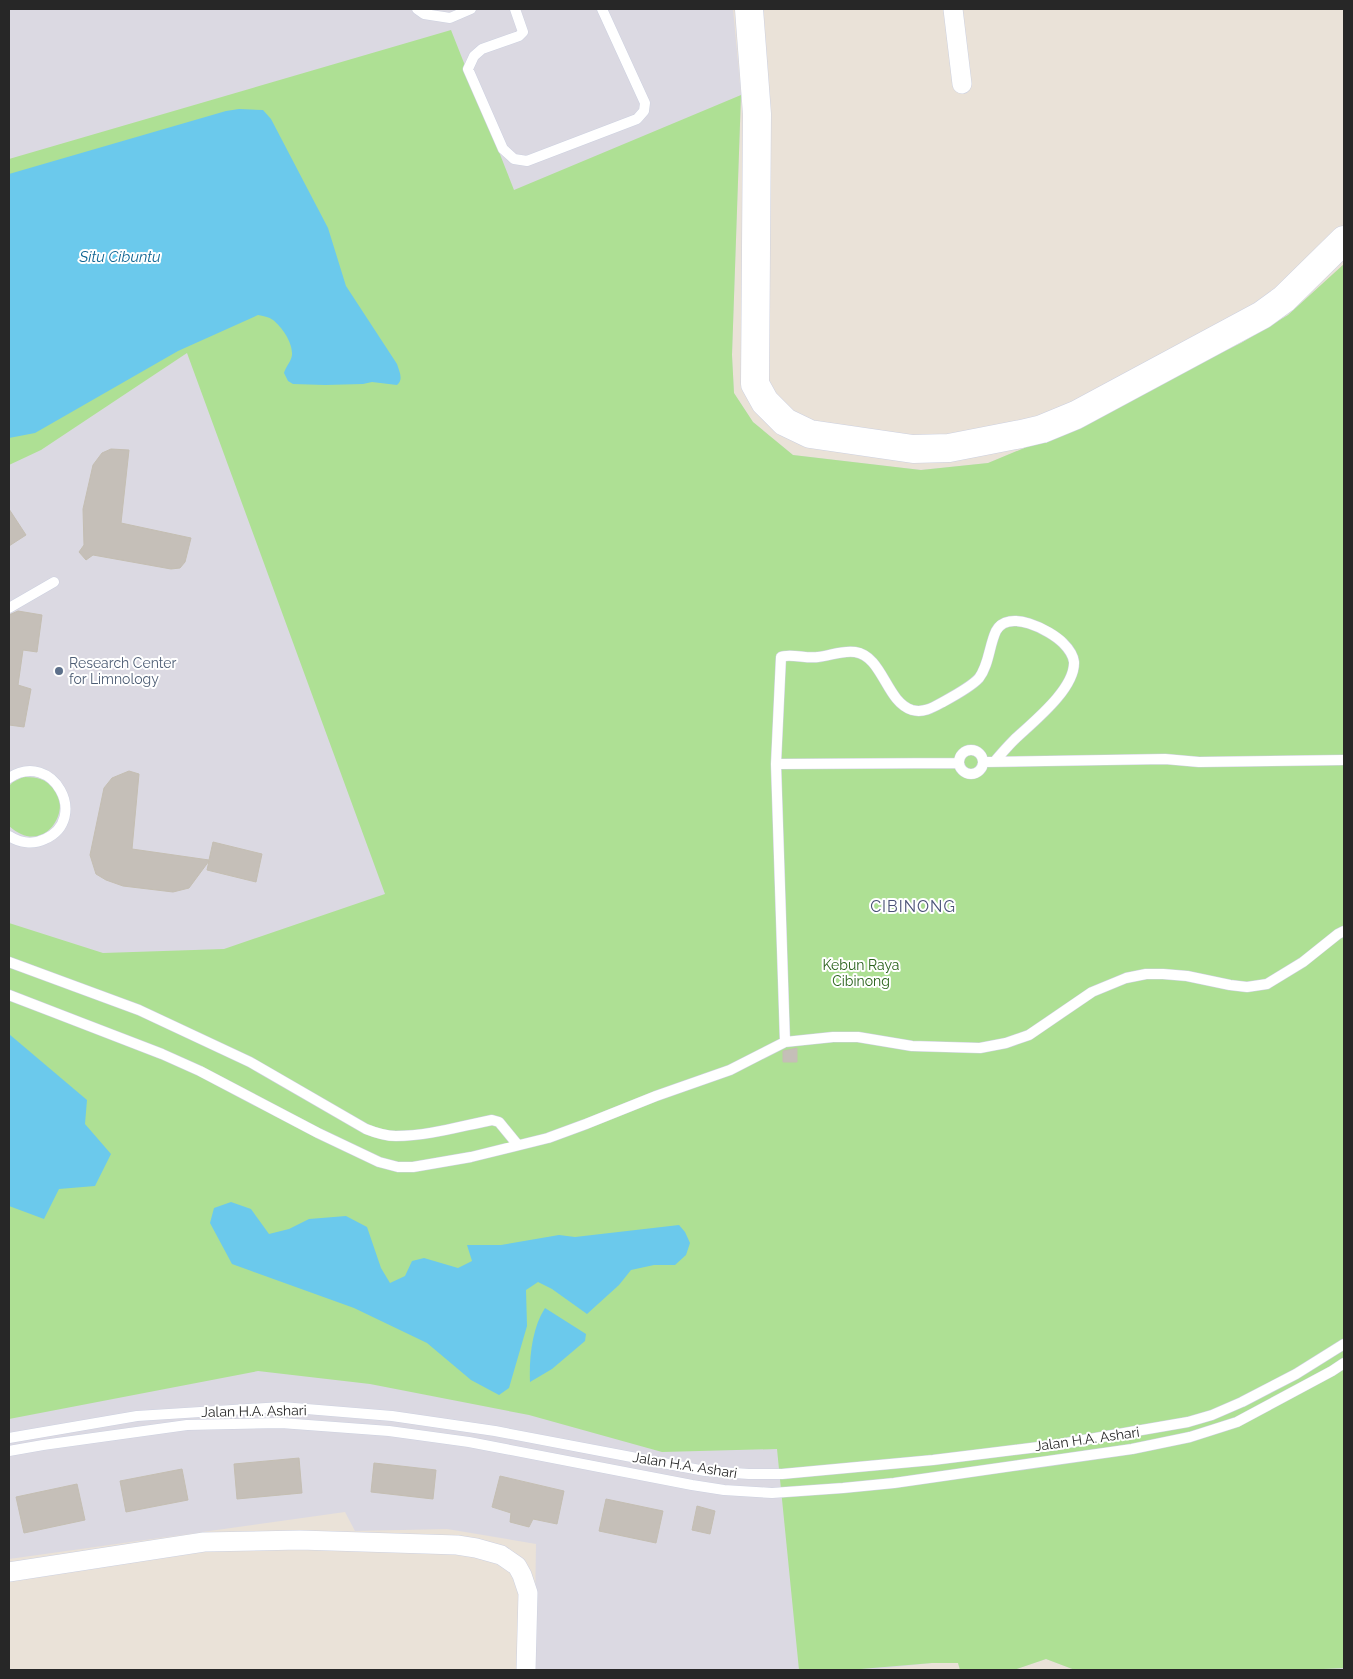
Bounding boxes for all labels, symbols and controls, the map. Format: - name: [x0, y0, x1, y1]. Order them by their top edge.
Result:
- water label: Situ Cibuntu: [78, 248, 161, 266]
- place label: Research Center for Limnology: [69, 655, 177, 687]
- marker: Research Center for Limnology: [53, 665, 65, 677]
- district label: CIBINONG: [870, 897, 956, 916]
- park label: Kebun Raya Cibinong: [823, 957, 899, 989]
- street label: Jalan H.A. Ashari: [201, 1402, 307, 1420]
- street label: Jalan H.A. Ashari: [1034, 1424, 1140, 1454]
- street label: Jalan H.A. Ashari: [632, 1449, 738, 1481]

